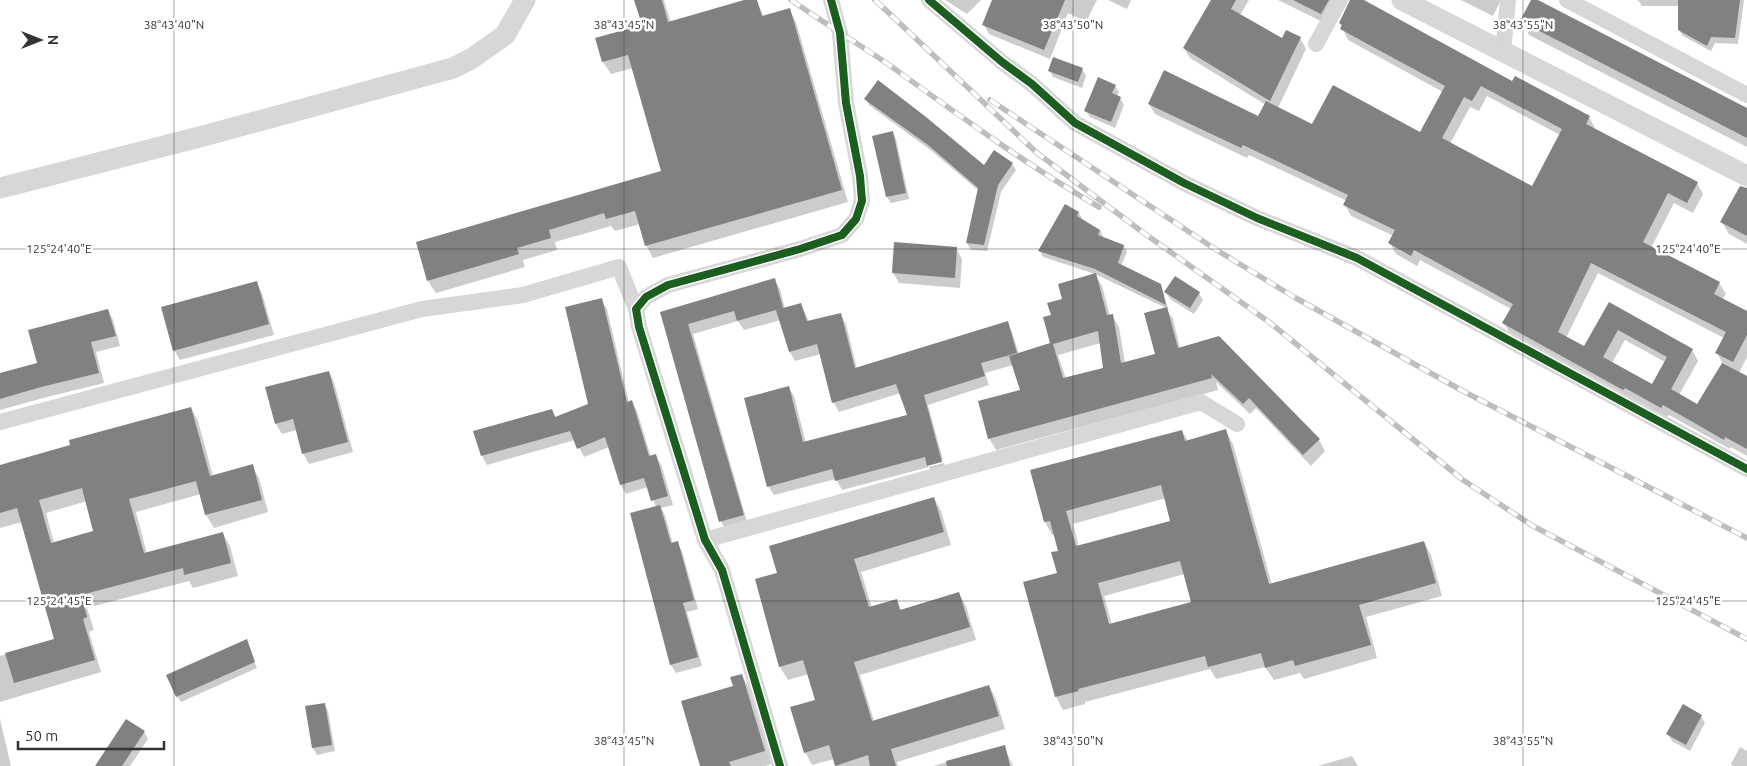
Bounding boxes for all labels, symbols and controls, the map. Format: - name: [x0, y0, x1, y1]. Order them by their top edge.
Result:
- north arrow: [15, 15, 65, 65]
- text: 38°43'40"N: [144, 18, 204, 31]
- text: 38°43'45"N: [594, 18, 654, 31]
- text: 38°43'50"N: [1043, 18, 1103, 31]
- text: 38°43'55"N: [1493, 18, 1553, 31]
- text: N: [45, 35, 61, 45]
- text: 125°24'40"E: [26, 242, 92, 255]
- text: 125°24'40"E: [1655, 242, 1721, 255]
- text: 125°24'45"E: [26, 594, 92, 607]
- text: 125°24'45"E: [1655, 594, 1721, 607]
- scale bar: [18, 718, 164, 750]
- text: 50 m: [25, 727, 58, 744]
- text: 38°43'45"N: [594, 734, 654, 747]
- text: 38°43'50"N: [1043, 734, 1103, 747]
- text: 38°43'55"N: [1493, 734, 1553, 747]

